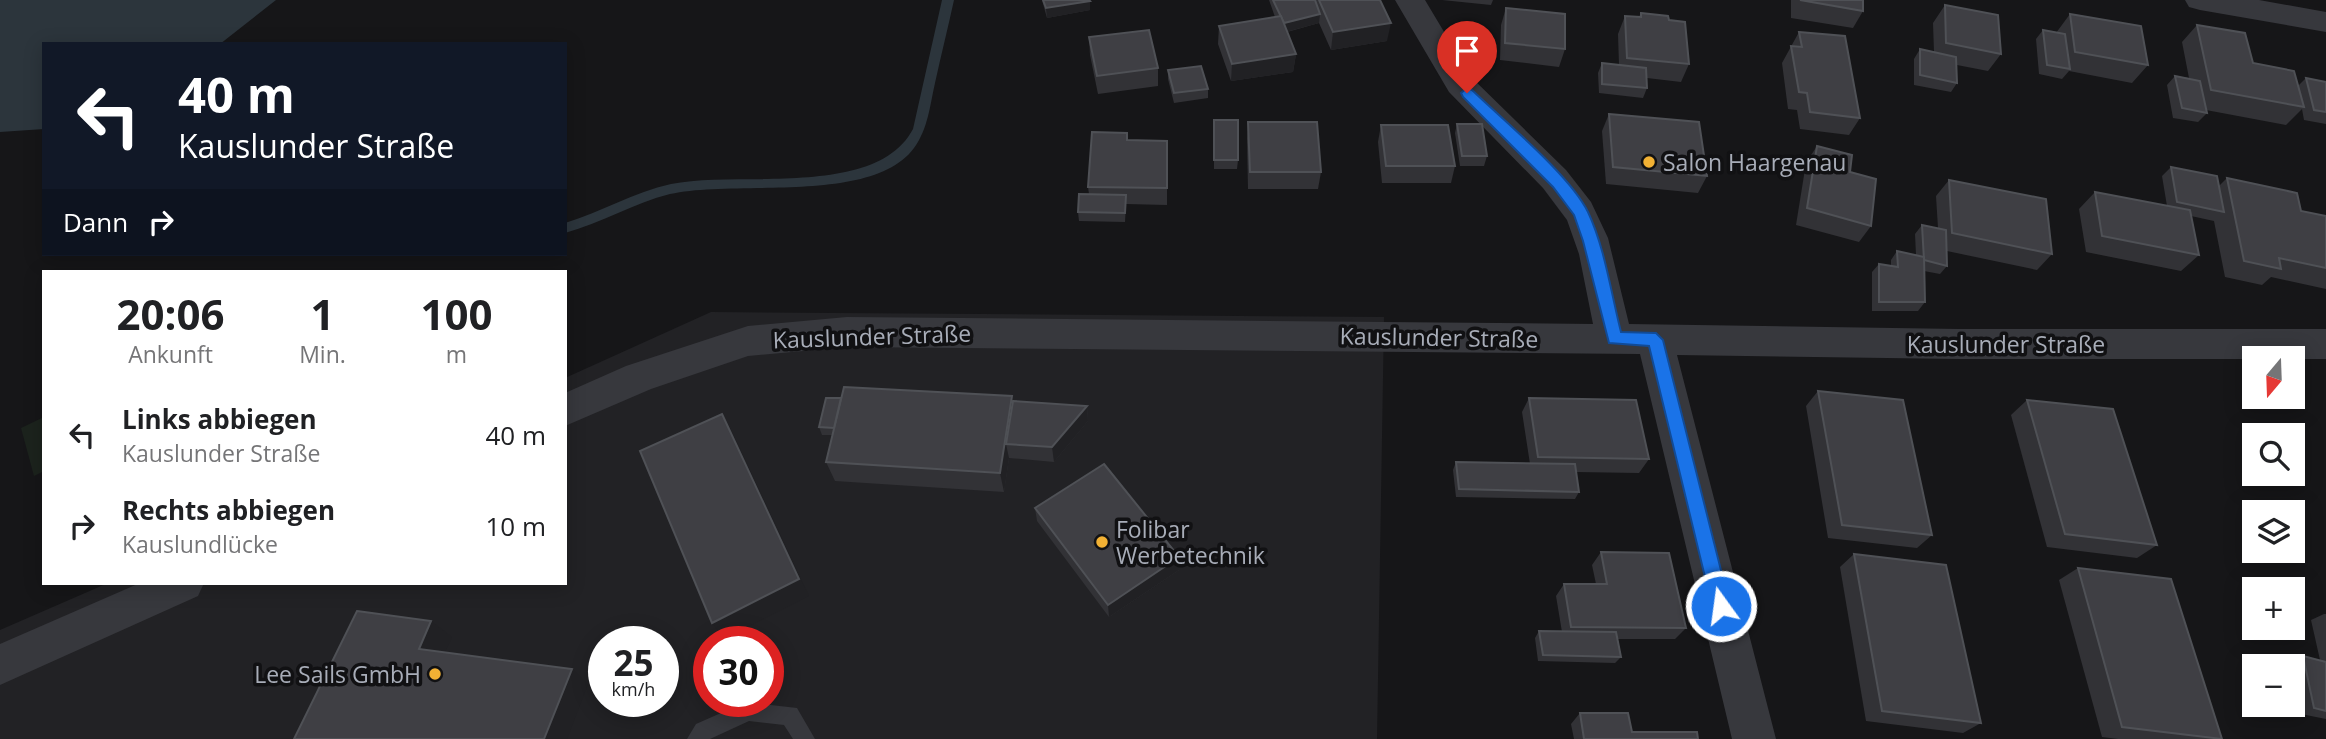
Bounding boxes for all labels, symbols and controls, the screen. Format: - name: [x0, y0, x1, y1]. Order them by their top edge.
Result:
- pin: [1437, 21, 1497, 93]
- icon: arrive: [1448, 32, 1486, 70]
- text: 40 m: [178, 61, 295, 127]
- icon: left: [63, 70, 154, 161]
- text: Kauslunder Straße: [178, 124, 454, 167]
- place label: Salon Haargenau: [1663, 146, 1846, 178]
- marker: Salon Haargenau: [1641, 154, 1657, 170]
- icon: right: [142, 203, 180, 241]
- text: Dann: [63, 204, 128, 240]
- text: 20:06: [117, 285, 225, 342]
- text: 1: [310, 285, 335, 342]
- text: 100: [420, 285, 492, 342]
- street label: Kauslunder Straße: [772, 317, 972, 355]
- street label: Kauslunder Straße: [1339, 319, 1539, 355]
- street label: Kauslunder Straße: [1907, 328, 2105, 360]
- text: Ankunft: [128, 338, 213, 370]
- text: Min.: [299, 338, 346, 370]
- text: m: [446, 338, 467, 370]
- north arrow: [2242, 346, 2305, 410]
- map controls: [2242, 346, 2305, 717]
- text: Links abbiegen: [122, 401, 317, 437]
- icon: left: [63, 416, 101, 454]
- text: 40 m: [485, 417, 546, 453]
- button: search: [2242, 423, 2305, 486]
- text: Kauslunder Straße: [122, 437, 321, 469]
- text: Rechts abbiegen: [122, 492, 335, 528]
- button: layers: [2242, 500, 2305, 563]
- icon: right: [63, 507, 101, 545]
- text: 10 m: [485, 508, 546, 544]
- place label: Folibar Werbetechnik: [1116, 513, 1265, 571]
- text: Kauslundlücke: [122, 528, 278, 560]
- marker: Folibar Werbetechnik: [1094, 534, 1110, 550]
- position arrow: [1684, 569, 1758, 643]
- button: +: [2242, 577, 2305, 640]
- speed limit sign: 30: [693, 626, 784, 717]
- text: 25: [613, 639, 654, 686]
- button: −: [2242, 654, 2305, 717]
- place label: Lee Sails GmbH: [254, 658, 421, 690]
- marker: Lee Sails GmbH: [427, 666, 443, 682]
- text: km/h: [612, 677, 655, 701]

